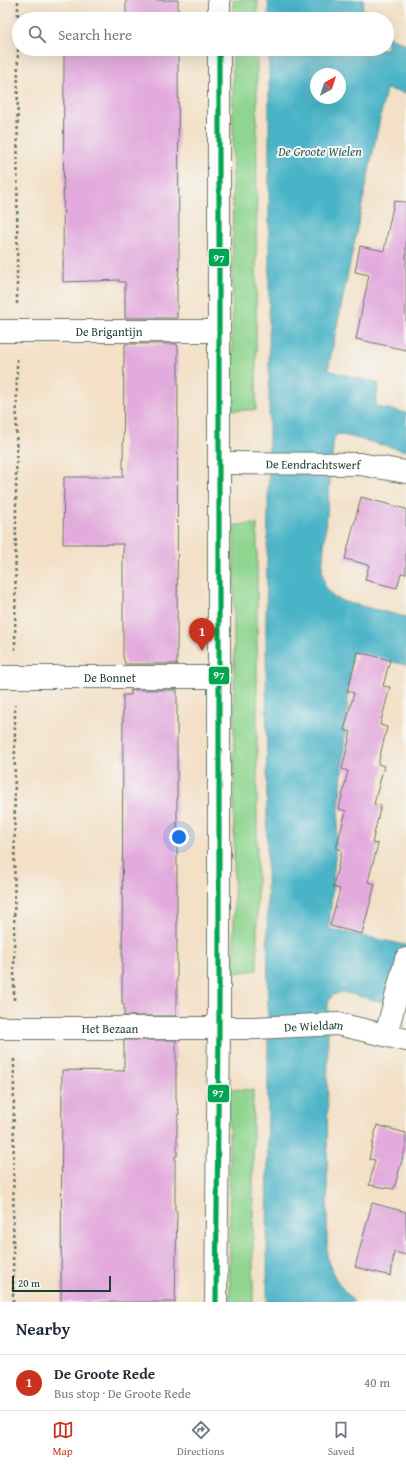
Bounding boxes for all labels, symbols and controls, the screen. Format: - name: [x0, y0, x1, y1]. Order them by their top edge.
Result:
- search box: [12, 12, 394, 56]
- icon: search: [26, 23, 48, 45]
- text: Search here: [58, 24, 132, 45]
- north arrow: [310, 68, 346, 104]
- water label: De Groote Wielen: [277, 142, 362, 161]
- line badge: 97: [208, 248, 230, 267]
- text: 97: [213, 250, 225, 266]
- street label: De Brigantijn: [76, 323, 143, 340]
- street label: De Eendrachtswerf: [266, 455, 362, 473]
- pin: 1: [189, 618, 215, 651]
- line badge: 97: [208, 666, 230, 685]
- text: 97: [213, 667, 225, 683]
- street label: De Bonnet: [84, 669, 137, 686]
- your location: [169, 827, 189, 847]
- street label: De Wieldam: [284, 1015, 346, 1035]
- street label: Het Bezaan: [82, 1020, 138, 1037]
- line badge: 97: [207, 1084, 230, 1103]
- text: 97: [212, 1085, 224, 1101]
- scale bar: [12, 1274, 111, 1293]
- text: 20 m: [18, 1275, 40, 1291]
- text: Nearby: [16, 1316, 70, 1341]
- text: De Groote Rede: [54, 1363, 155, 1384]
- text: 1: [26, 1373, 32, 1392]
- text: 40 m: [364, 1373, 390, 1392]
- text: Bus stop · De Groote Rede: [54, 1384, 191, 1403]
- tab: Map: [52, 1419, 74, 1459]
- tab: Directions: [177, 1419, 224, 1459]
- tab: Saved: [328, 1419, 354, 1459]

